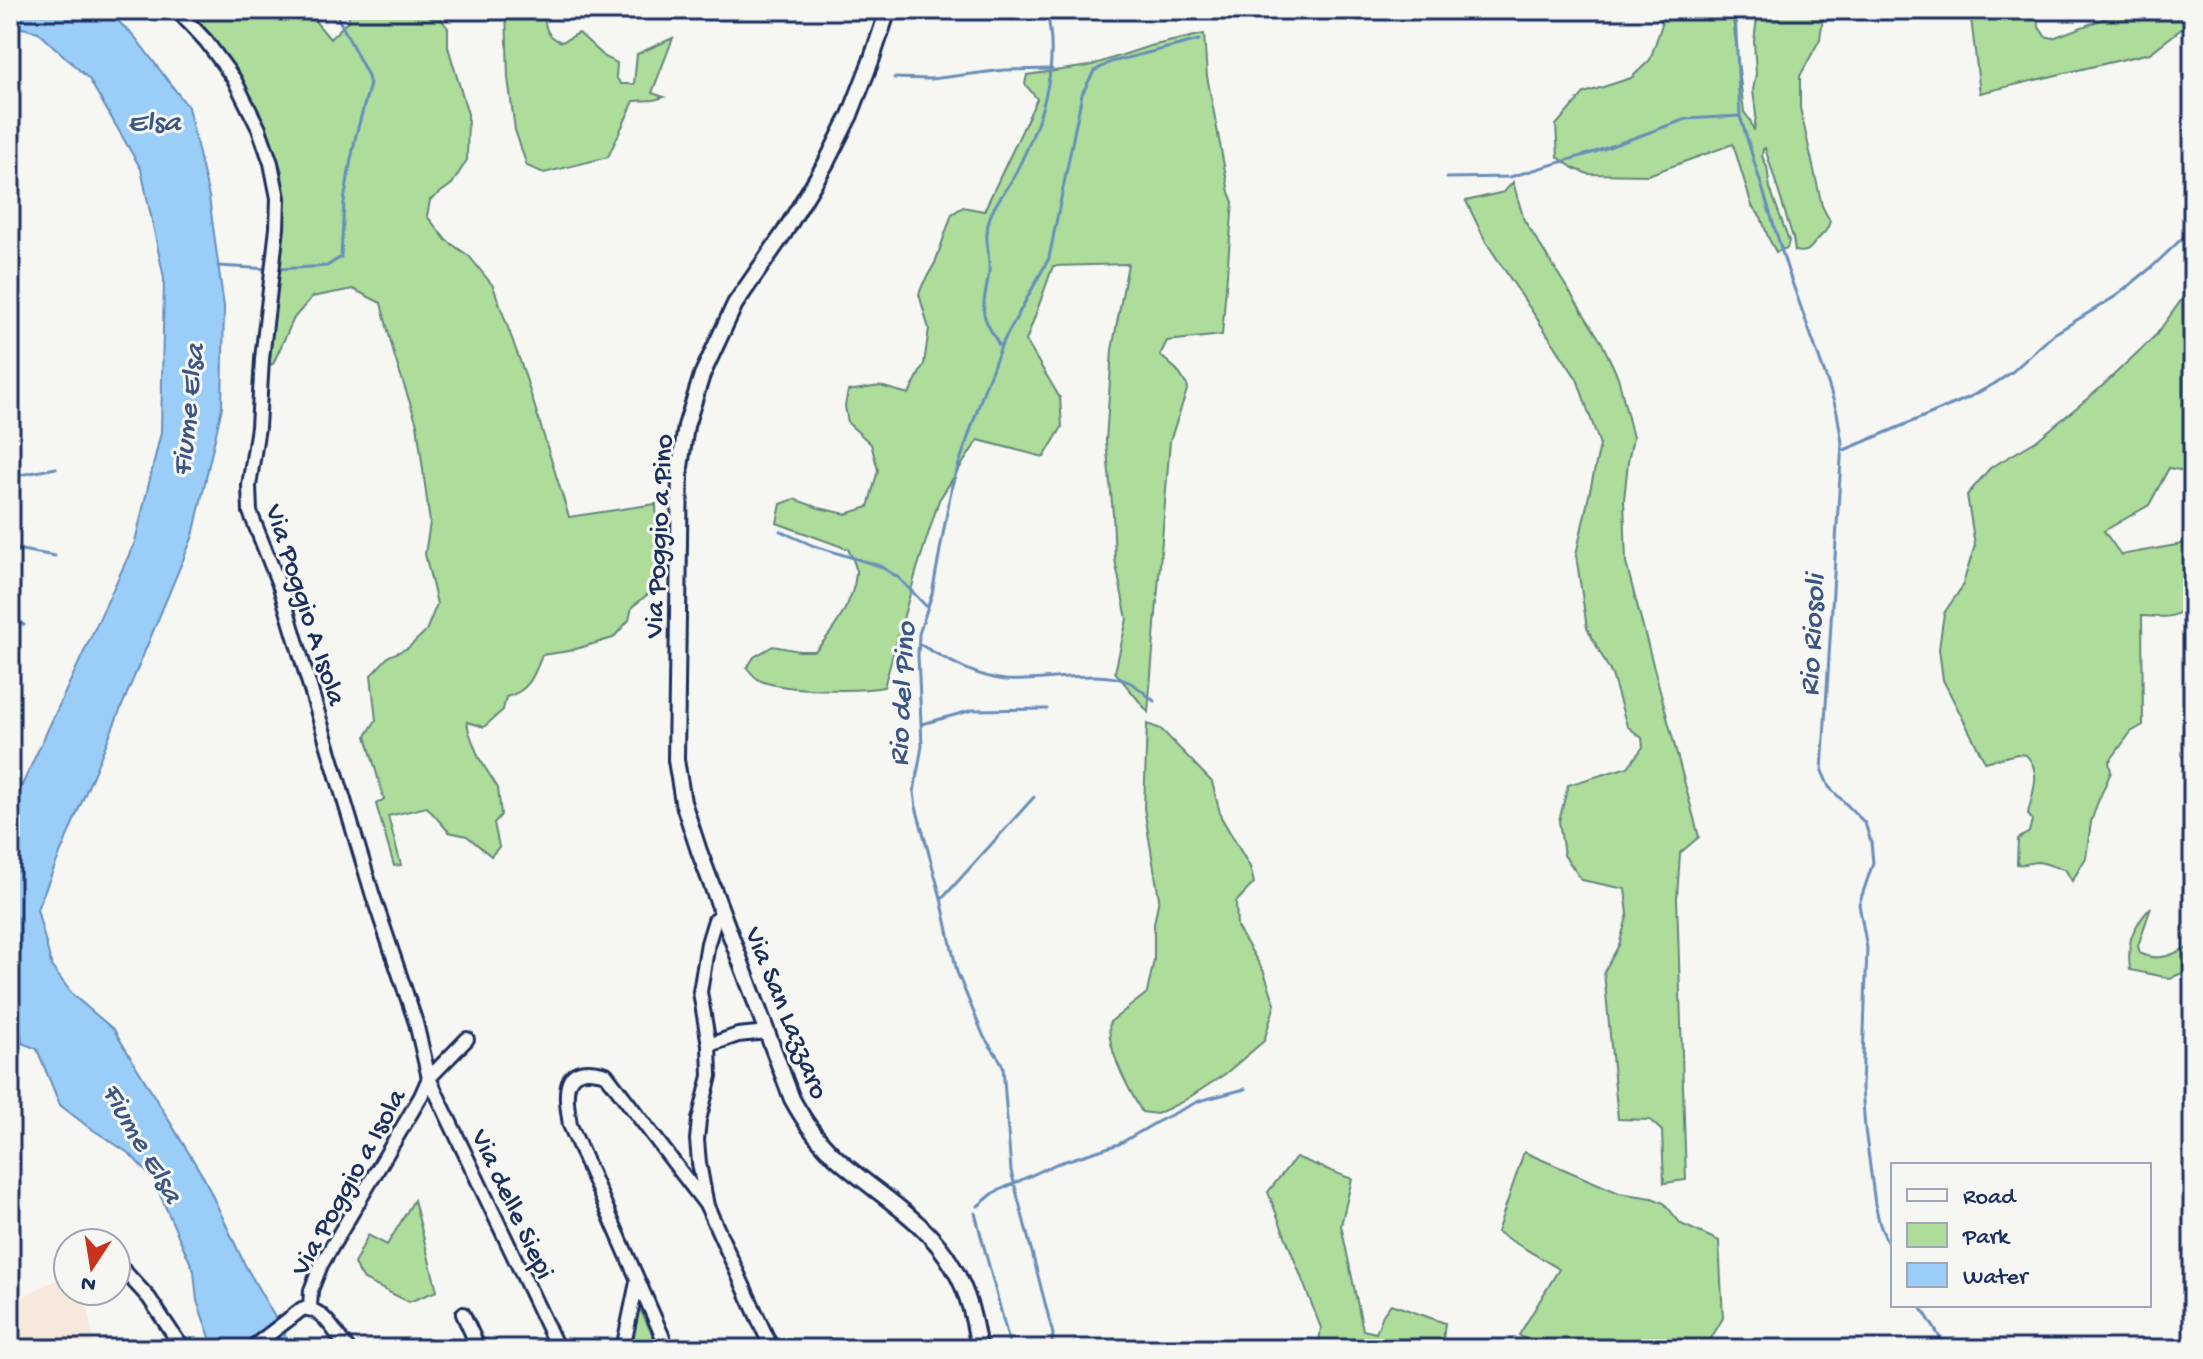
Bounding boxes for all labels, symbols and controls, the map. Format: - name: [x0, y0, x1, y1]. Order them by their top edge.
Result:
- water label: Elsa: [128, 107, 183, 142]
- water label: Fiume Elsa: [166, 340, 215, 478]
- street label: Via Poggio a Pino: [639, 433, 682, 640]
- street label: Via Poggio A Isola: [255, 500, 352, 711]
- water label: Rio Riosoli: [1794, 570, 1835, 697]
- water label: Rio del Pino: [883, 620, 926, 767]
- street label: Via San Lazzaro: [735, 922, 834, 1105]
- water label: Fiume Elsa: [92, 1078, 190, 1213]
- street label: Via Poggio a Isola: [285, 1083, 416, 1283]
- street label: Via delle Siepi: [461, 1124, 560, 1285]
- legend: [1891, 1163, 2151, 1307]
- text: Road: [1963, 1184, 2017, 1213]
- text: Park: [1962, 1224, 2011, 1253]
- north arrow: [52, 1227, 132, 1307]
- text: Water: [1963, 1264, 2030, 1293]
- text: N: [79, 1268, 98, 1297]

